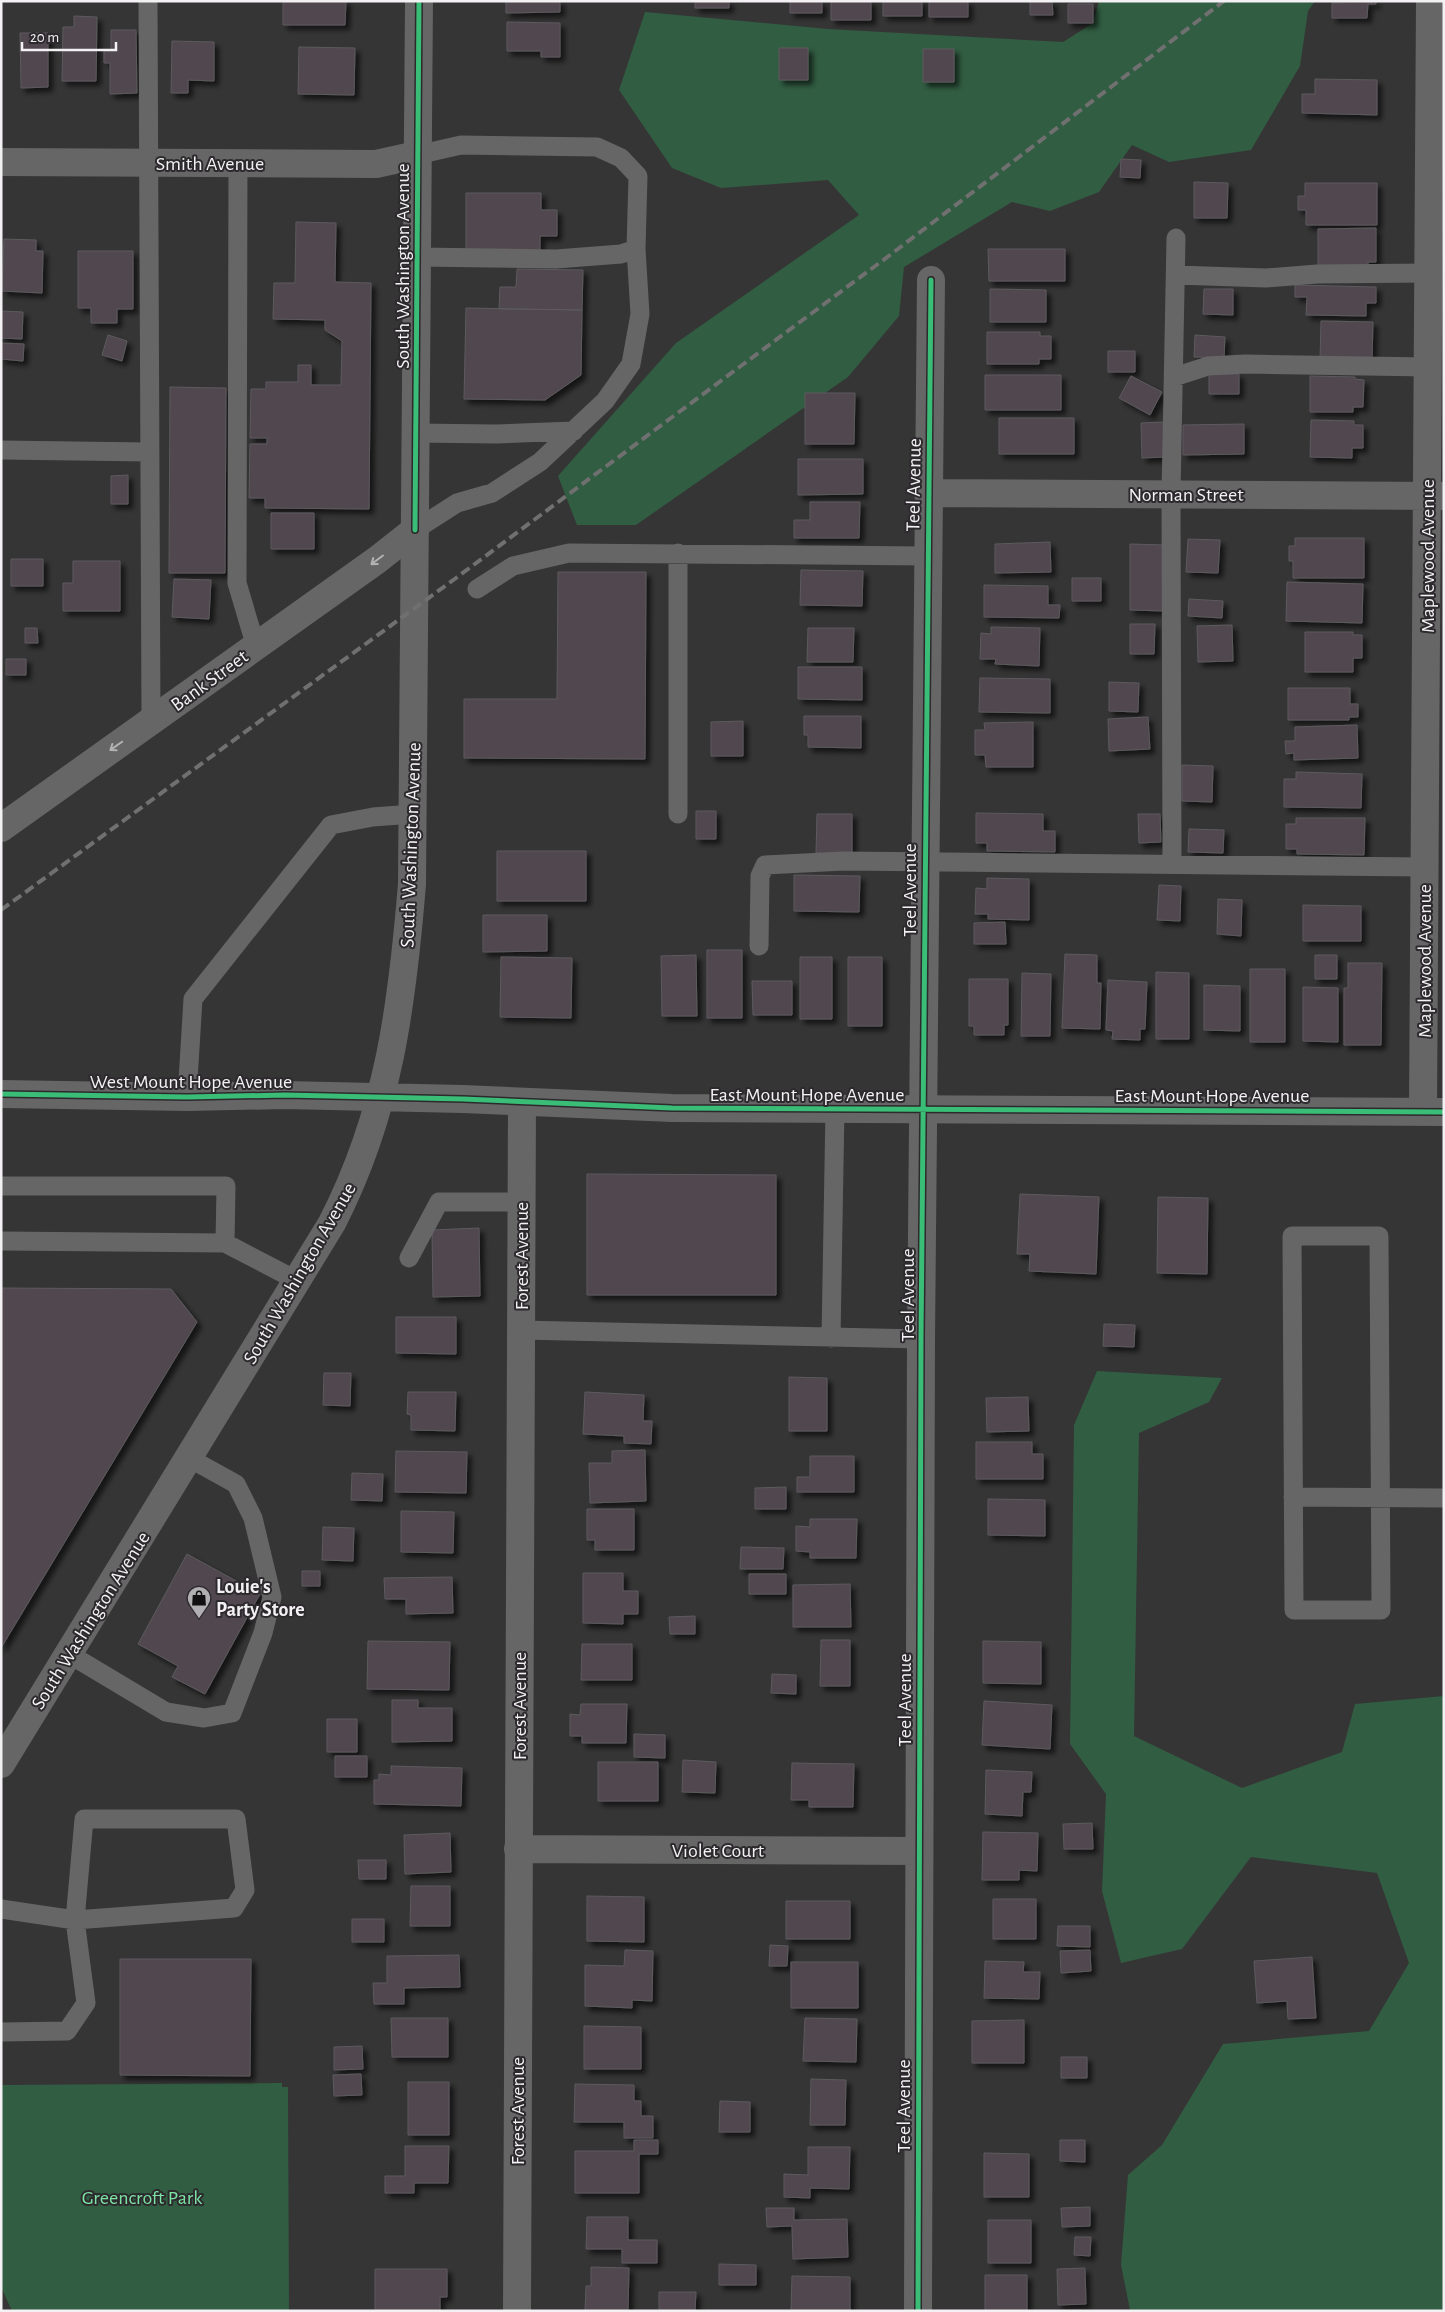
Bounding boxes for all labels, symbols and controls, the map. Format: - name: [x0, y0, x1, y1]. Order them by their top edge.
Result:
- scale bar: [22, 20, 116, 52]
- text: 20 m: [30, 30, 59, 45]
- street label: Smith Avenue: [156, 154, 264, 174]
- street label: South Washington Avenue: [393, 163, 413, 369]
- street label: Teel Avenue: [903, 438, 925, 532]
- street label: Maplewood Avenue: [1418, 479, 1438, 633]
- street label: Norman Street: [1128, 485, 1244, 505]
- one-way arrow: [370, 555, 384, 565]
- street label: Bank Street: [167, 646, 252, 715]
- one-way arrow: [110, 741, 124, 751]
- street label: South Washington Avenue: [397, 742, 425, 948]
- street label: Teel Avenue: [900, 843, 920, 937]
- street label: Maplewood Avenue: [1415, 884, 1435, 1038]
- street label: West Mount Hope Avenue: [90, 1072, 292, 1092]
- street label: East Mount Hope Avenue: [710, 1085, 904, 1105]
- street label: East Mount Hope Avenue: [1115, 1086, 1309, 1106]
- street label: South Washington Avenue: [240, 1180, 360, 1367]
- street label: Forest Avenue: [512, 1202, 532, 1310]
- street label: Teel Avenue: [898, 1248, 918, 1342]
- street label: South Washington Avenue: [28, 1528, 154, 1713]
- place label: Louie's Party Store: [216, 1577, 305, 1620]
- shop icon: Louie's Party Store: [186, 1585, 212, 1619]
- street label: Forest Avenue: [510, 1652, 530, 1760]
- street label: Teel Avenue: [895, 1653, 915, 1747]
- street label: Violet Court: [672, 1841, 765, 1861]
- street label: Forest Avenue: [508, 2057, 528, 2165]
- street label: Teel Avenue: [894, 2059, 914, 2153]
- park label: Greencroft Park: [82, 2188, 202, 2208]

